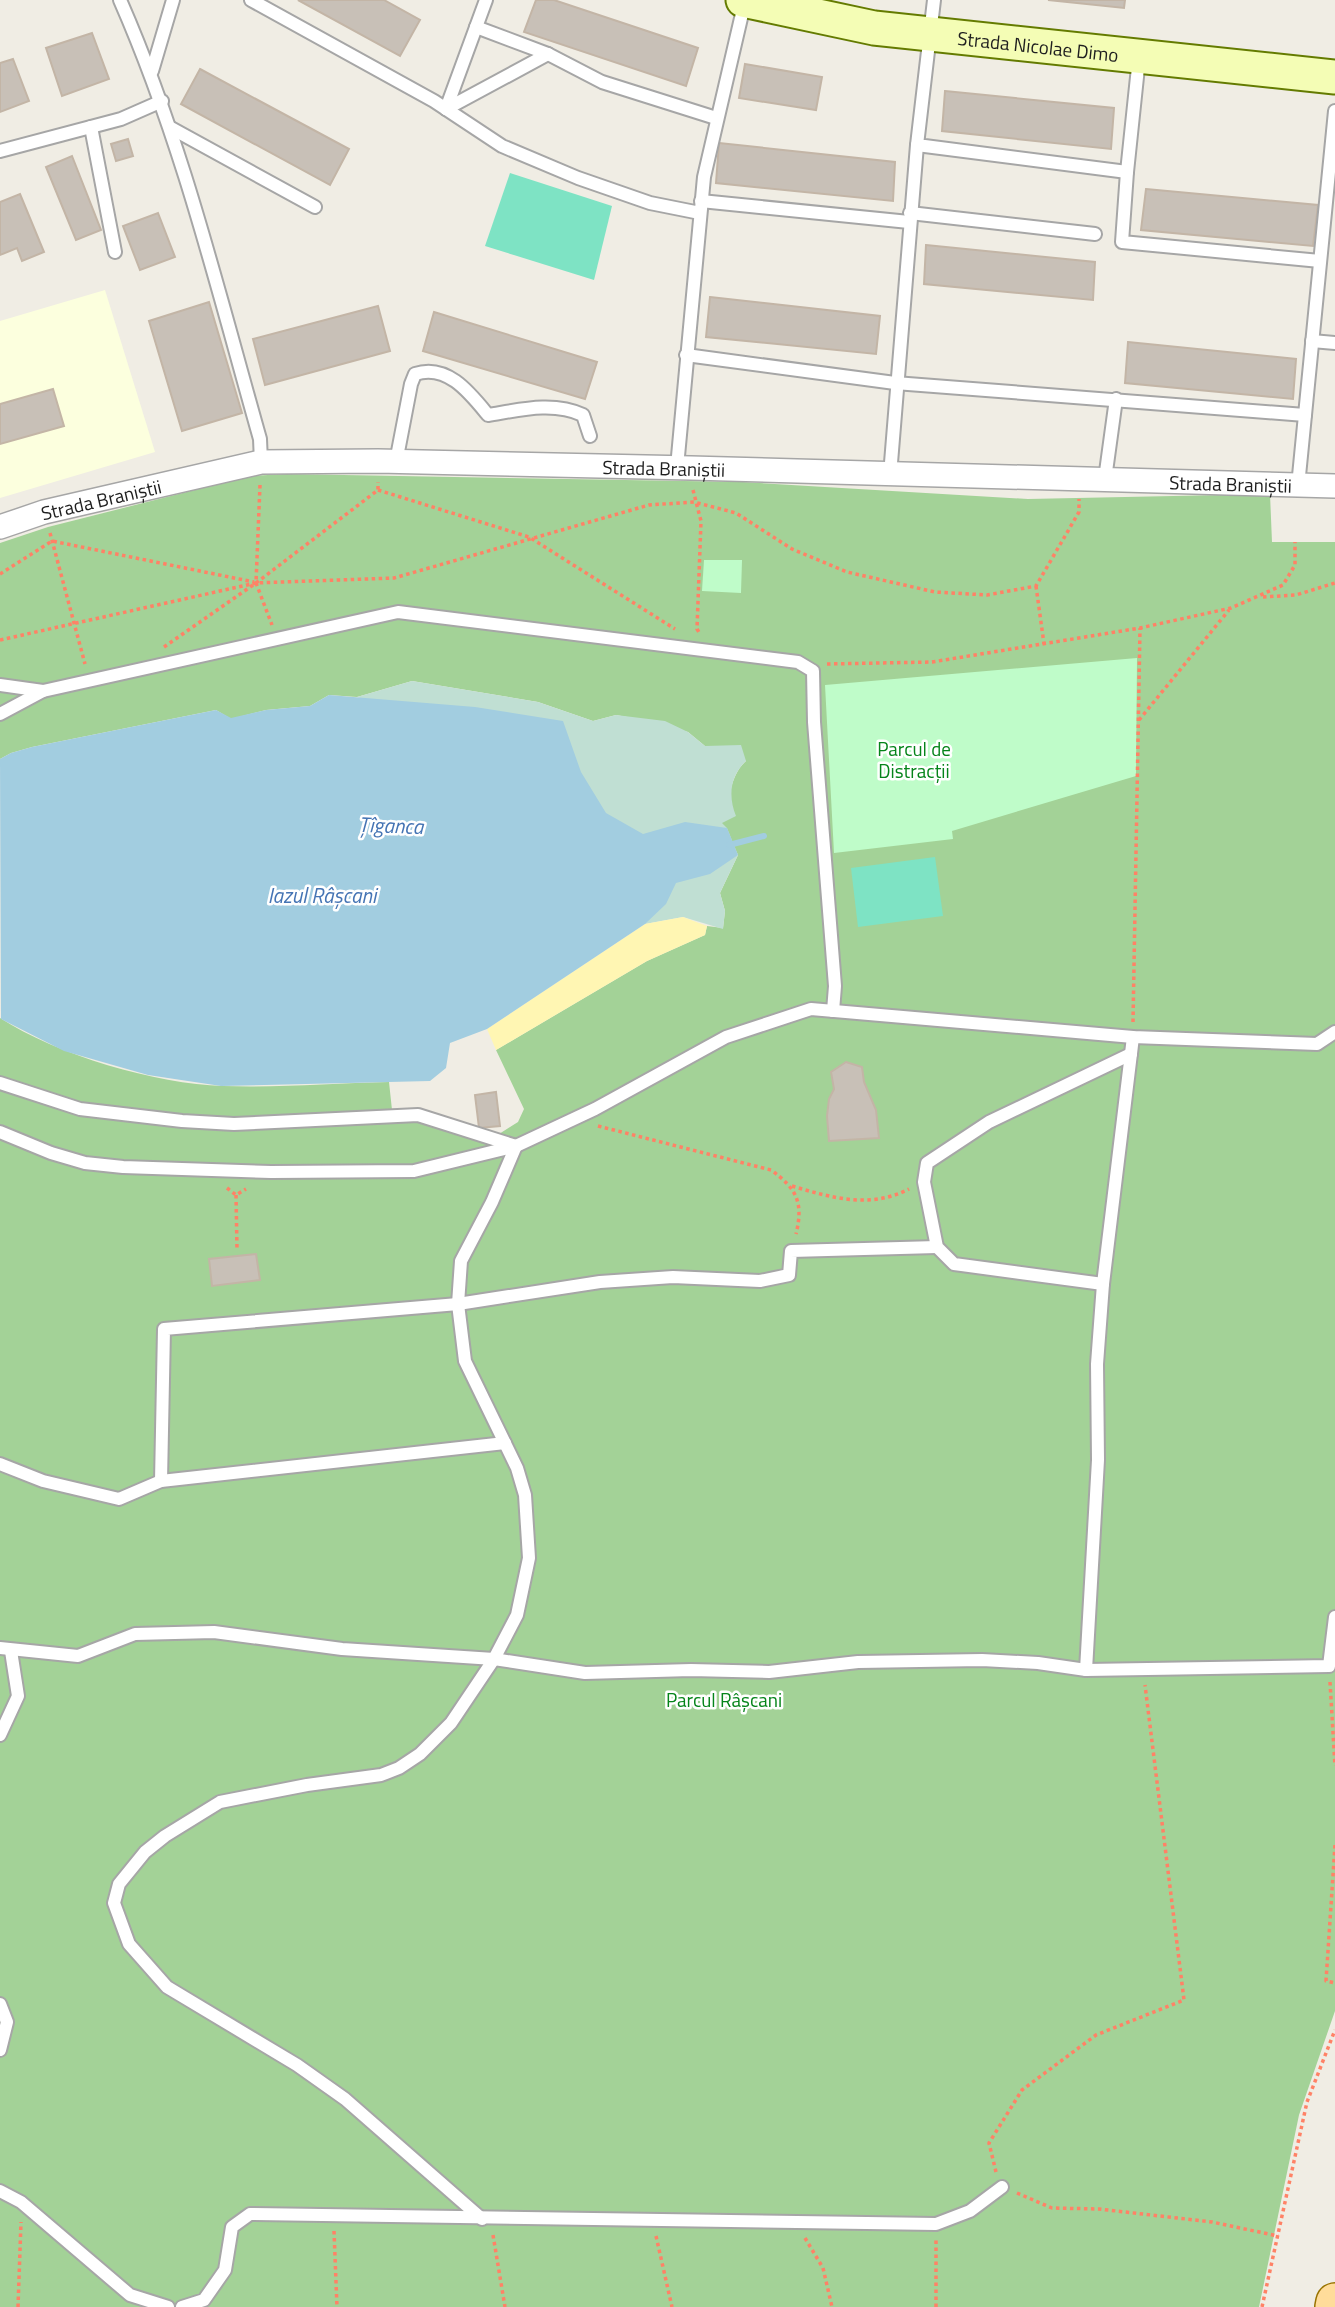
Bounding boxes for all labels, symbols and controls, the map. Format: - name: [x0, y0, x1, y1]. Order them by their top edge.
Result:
- street label: Strada Nicolae Dimo: [956, 22, 1120, 68]
- street label: Strada Braniștii: [602, 452, 726, 483]
- street label: Strada Braniștii: [1169, 467, 1292, 499]
- street label: Strada Braniștii: [38, 471, 164, 527]
- park label: Parcul de Distracții: [877, 734, 951, 785]
- water label: Țîganca: [358, 808, 425, 842]
- water label: Iazul Râșcani: [268, 879, 379, 911]
- park label: Parcul Râșcani: [666, 1685, 782, 1714]

